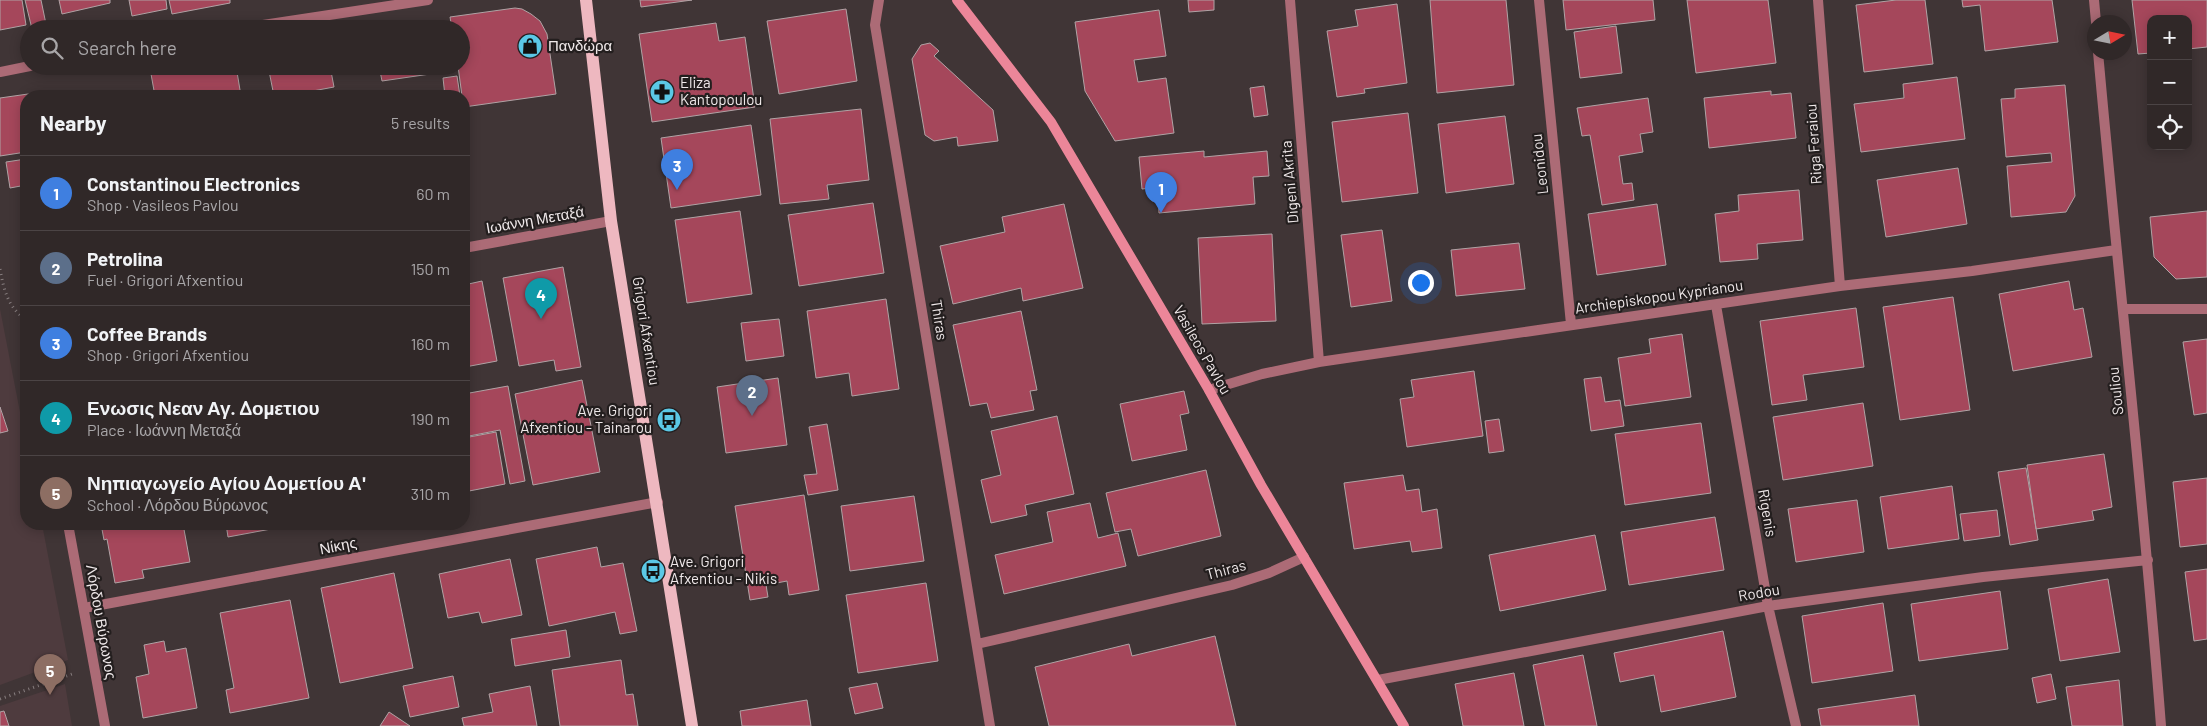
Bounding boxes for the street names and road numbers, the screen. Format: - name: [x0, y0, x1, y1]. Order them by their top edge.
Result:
- street label: Riga Feraiou: [1801, 103, 1825, 185]
- street label: Leonidou: [1527, 133, 1551, 195]
- street label: Digeni Akrita: [1276, 140, 1302, 224]
- street label: Ιωάννη Μεταξά: [484, 201, 586, 237]
- street label: Grigori Afxentiou: [630, 275, 664, 386]
- street label: Archiepiskopou Kyprianou: [1574, 275, 1744, 317]
- street label: Thiras: [928, 298, 952, 341]
- street label: Vasileos Pavlou: [1170, 302, 1236, 397]
- street label: Souliou: [2104, 366, 2126, 416]
- street label: Rigenis: [1755, 488, 1781, 538]
- street label: Νίκης: [318, 533, 358, 557]
- street label: Thiras: [1204, 555, 1248, 583]
- street label: Λόρδου Βύρωνος: [83, 563, 121, 681]
- street label: Rodou: [1737, 580, 1781, 605]

